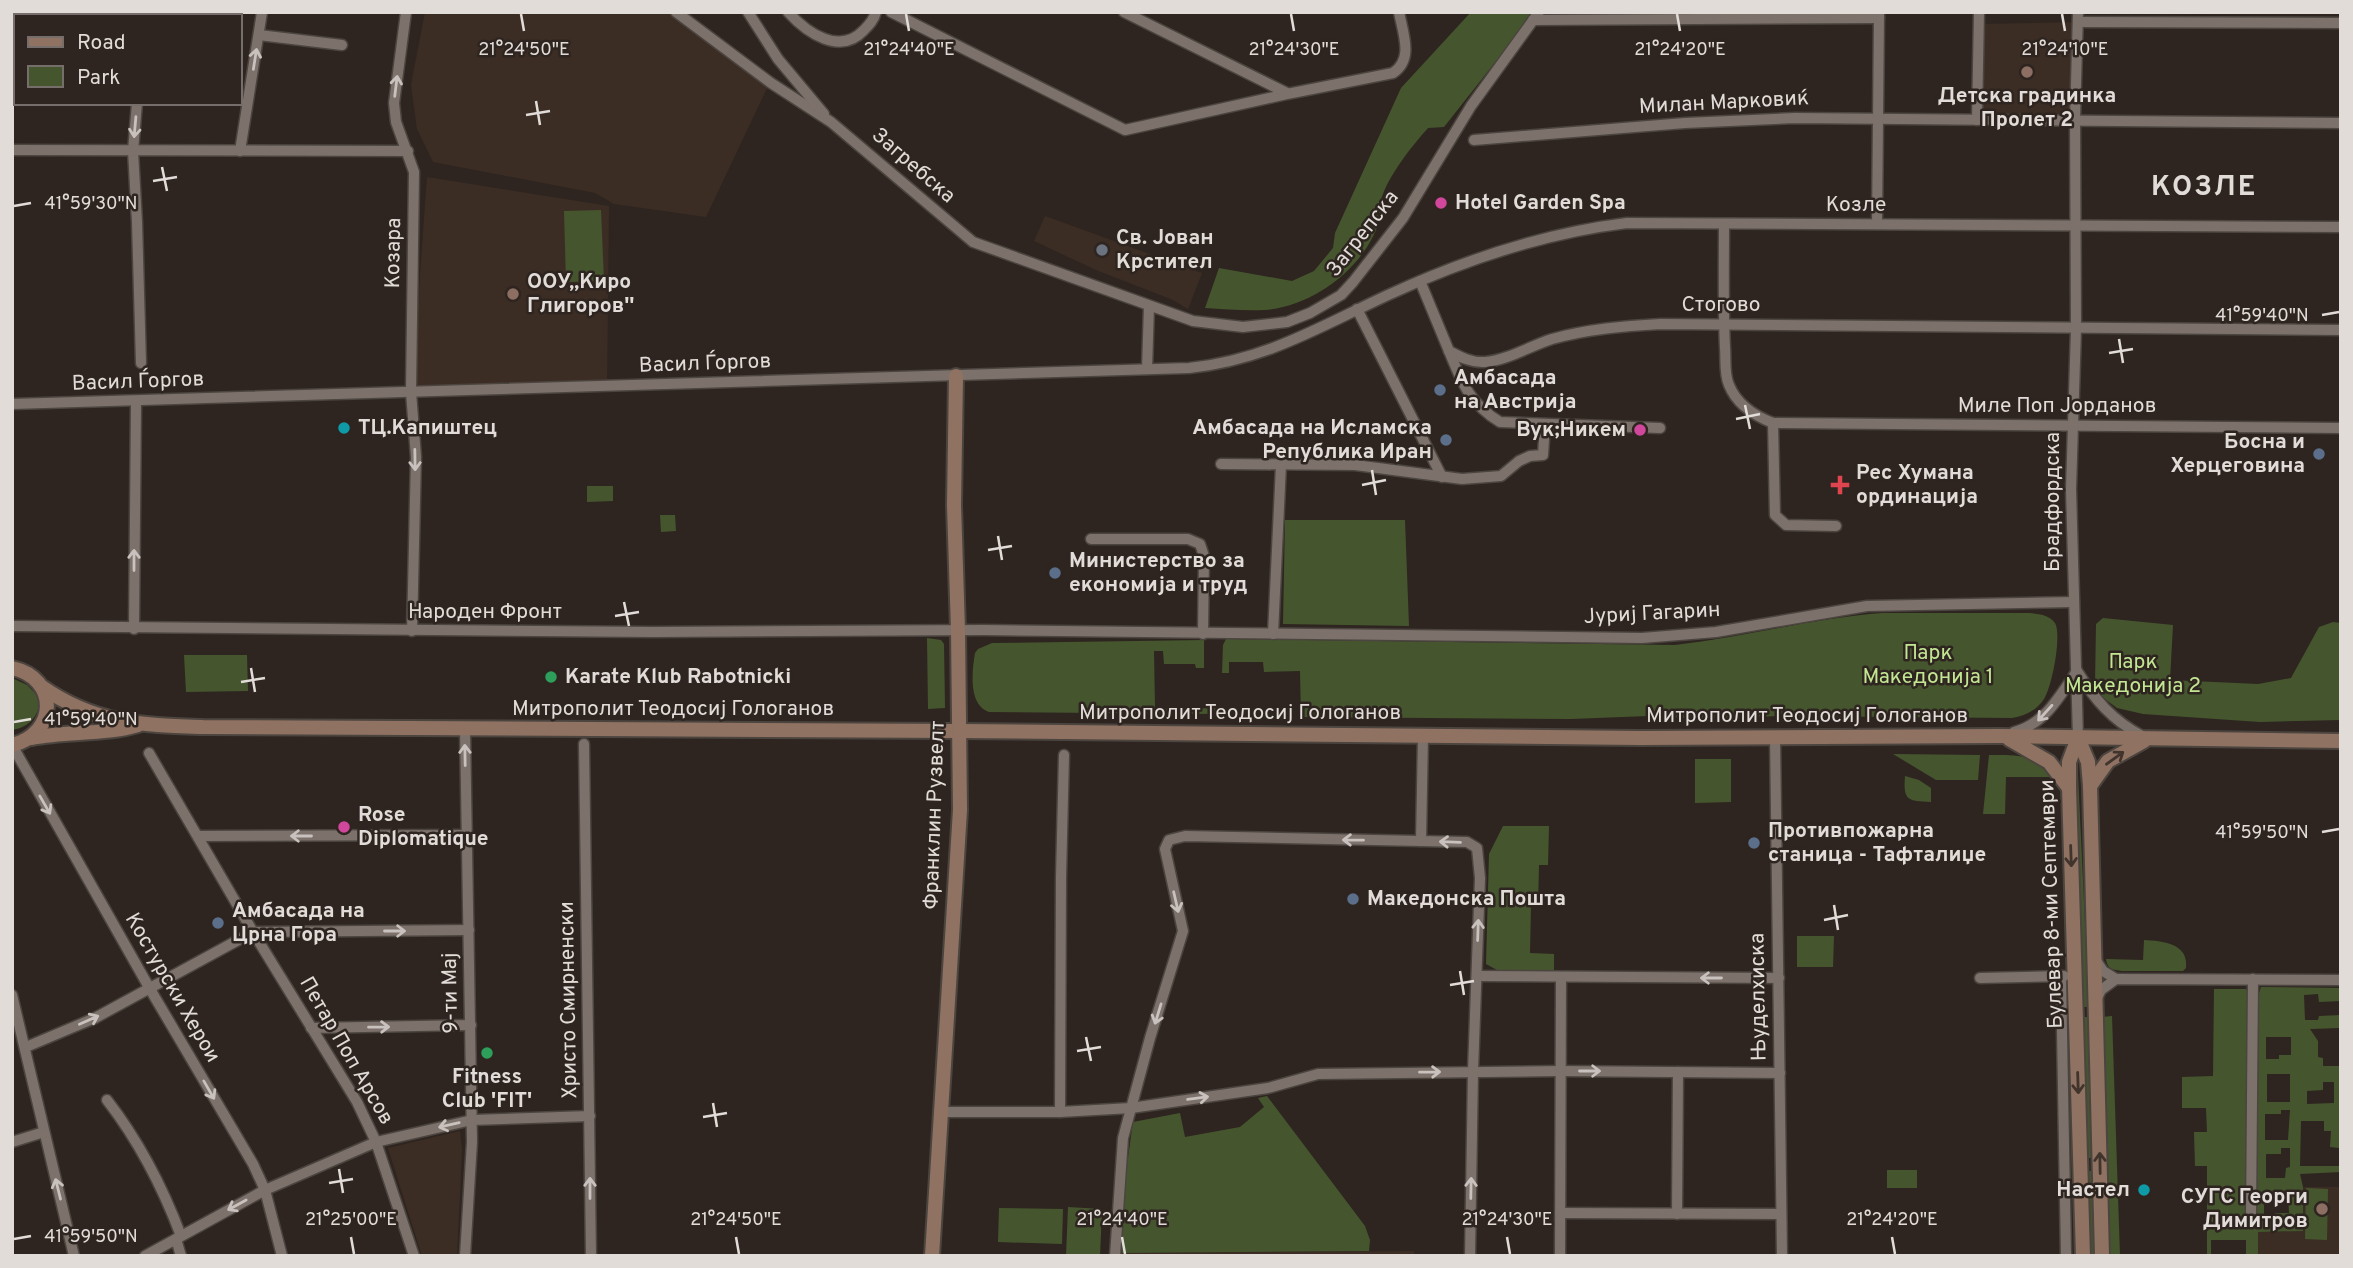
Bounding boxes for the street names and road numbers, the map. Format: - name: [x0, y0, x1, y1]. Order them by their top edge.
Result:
- street label: Милан Марковиќ: [1638, 85, 1810, 121]
- street label: Загребска: [865, 122, 961, 210]
- street label: Загрепска: [1321, 185, 1405, 283]
- street label: Козле: [1826, 192, 1886, 219]
- street label: Козара: [380, 217, 408, 289]
- street label: Стогово: [1681, 292, 1761, 319]
- street label: Васил Ѓоргов: [638, 347, 772, 380]
- street label: Васил Ѓоргов: [71, 365, 205, 398]
- street label: Миле Поп Јорданов: [1958, 393, 2156, 420]
- street label: Брадфордска: [2040, 432, 2067, 572]
- street label: Јуриј Гагарин: [1583, 597, 1721, 631]
- street label: Народен Фронт: [408, 599, 562, 626]
- street label: Митрополит Теодосиј Гологанов: [512, 696, 834, 723]
- street label: Митрополит Теодосиј Гологанов: [1079, 700, 1401, 727]
- street label: Митрополит Теодосиј Гологанов: [1646, 703, 1968, 730]
- street label: Франклин Рузвелт: [918, 720, 952, 910]
- street label: Булевар 8-ми Септември: [2034, 779, 2070, 1029]
- street label: Христо Смирненски: [554, 901, 584, 1099]
- street label: Костурски Херои: [118, 908, 226, 1068]
- street label: Њуделхиска: [1744, 933, 1774, 1061]
- street label: 9-ти Мај: [437, 952, 465, 1034]
- street label: Петар Поп Арсов: [293, 972, 399, 1130]

